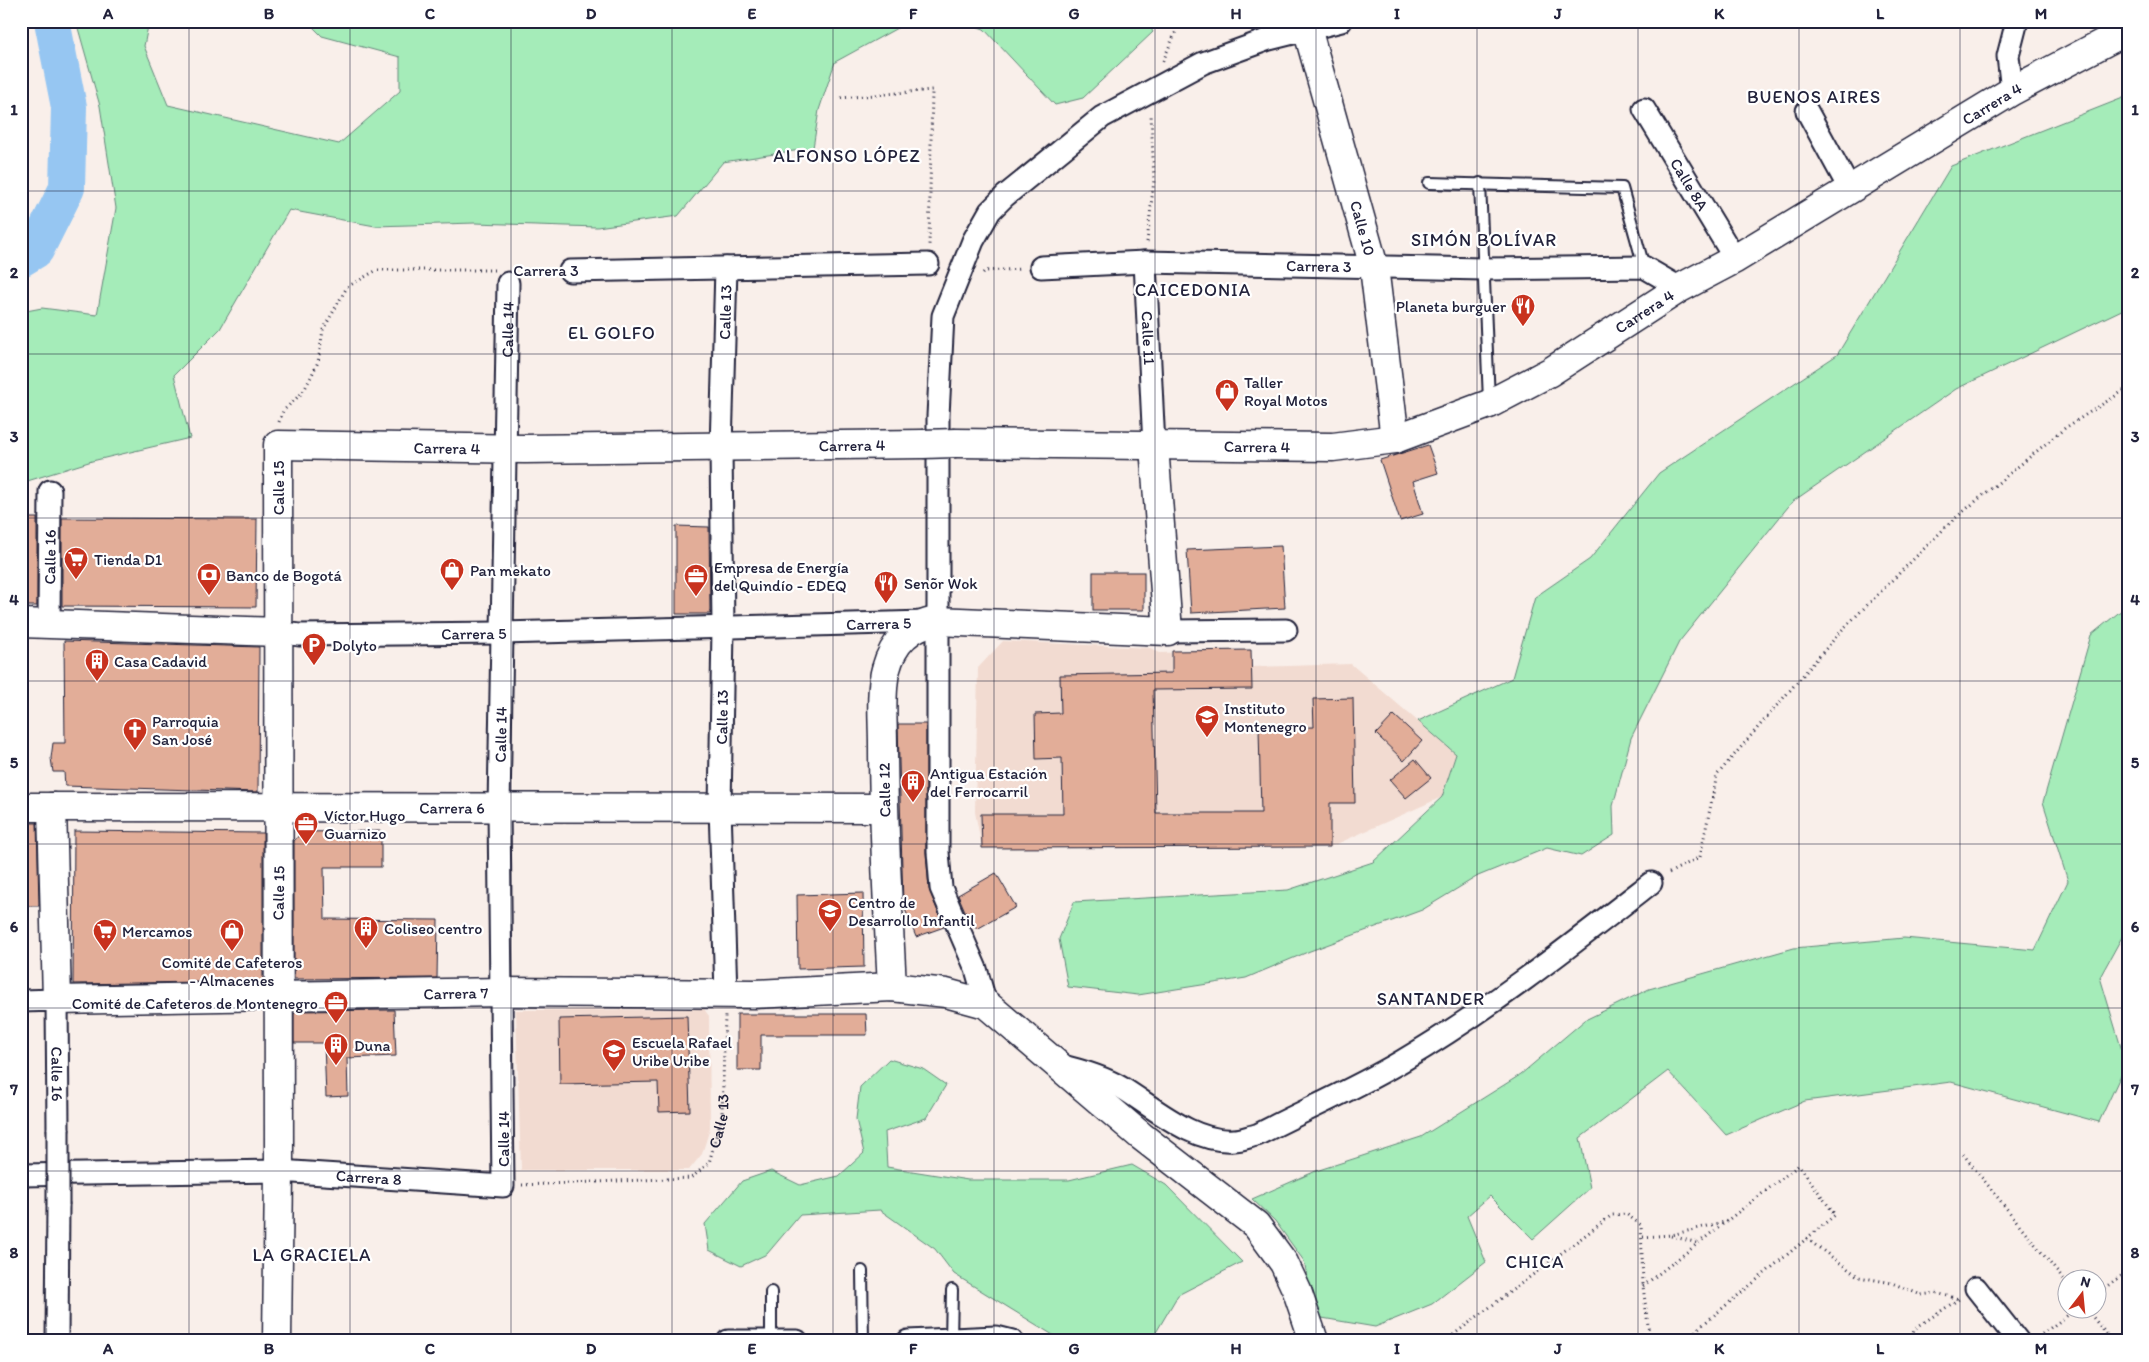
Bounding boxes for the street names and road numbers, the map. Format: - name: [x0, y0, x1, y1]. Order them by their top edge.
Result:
- street label: Carrera 4: [1959, 78, 2026, 129]
- street label: Calle 8A: [1666, 155, 1712, 214]
- street label: Calle 10: [1346, 199, 1379, 258]
- street label: Carrera 3: [1286, 256, 1352, 276]
- street label: Carrera 3: [513, 261, 579, 280]
- street label: Calle 13: [715, 284, 736, 340]
- street label: Carrera 4: [1611, 285, 1678, 338]
- street label: Calle 14: [498, 301, 518, 358]
- street label: Calle 11: [1137, 311, 1159, 366]
- street label: Carrera 4: [819, 435, 886, 455]
- street label: Carrera 4: [1224, 437, 1291, 457]
- street label: Carrera 4: [414, 438, 481, 458]
- street label: Calle 15: [269, 461, 288, 515]
- street label: Calle 16: [40, 530, 60, 584]
- street label: Carrera 5: [846, 613, 912, 634]
- street label: Carrera 5: [441, 624, 507, 644]
- street label: Calle 13: [712, 689, 732, 745]
- street label: Calle 14: [491, 706, 511, 763]
- street label: Calle 12: [875, 762, 894, 818]
- street label: Carrera 6: [419, 798, 485, 818]
- street label: Calle 15: [269, 865, 288, 921]
- street label: Carrera 7: [423, 983, 489, 1003]
- street label: Calle 16: [47, 1047, 67, 1101]
- street label: Calle 13: [704, 1093, 733, 1150]
- street label: Calle 14: [494, 1111, 513, 1167]
- street label: Carrera 8: [335, 1166, 402, 1189]

